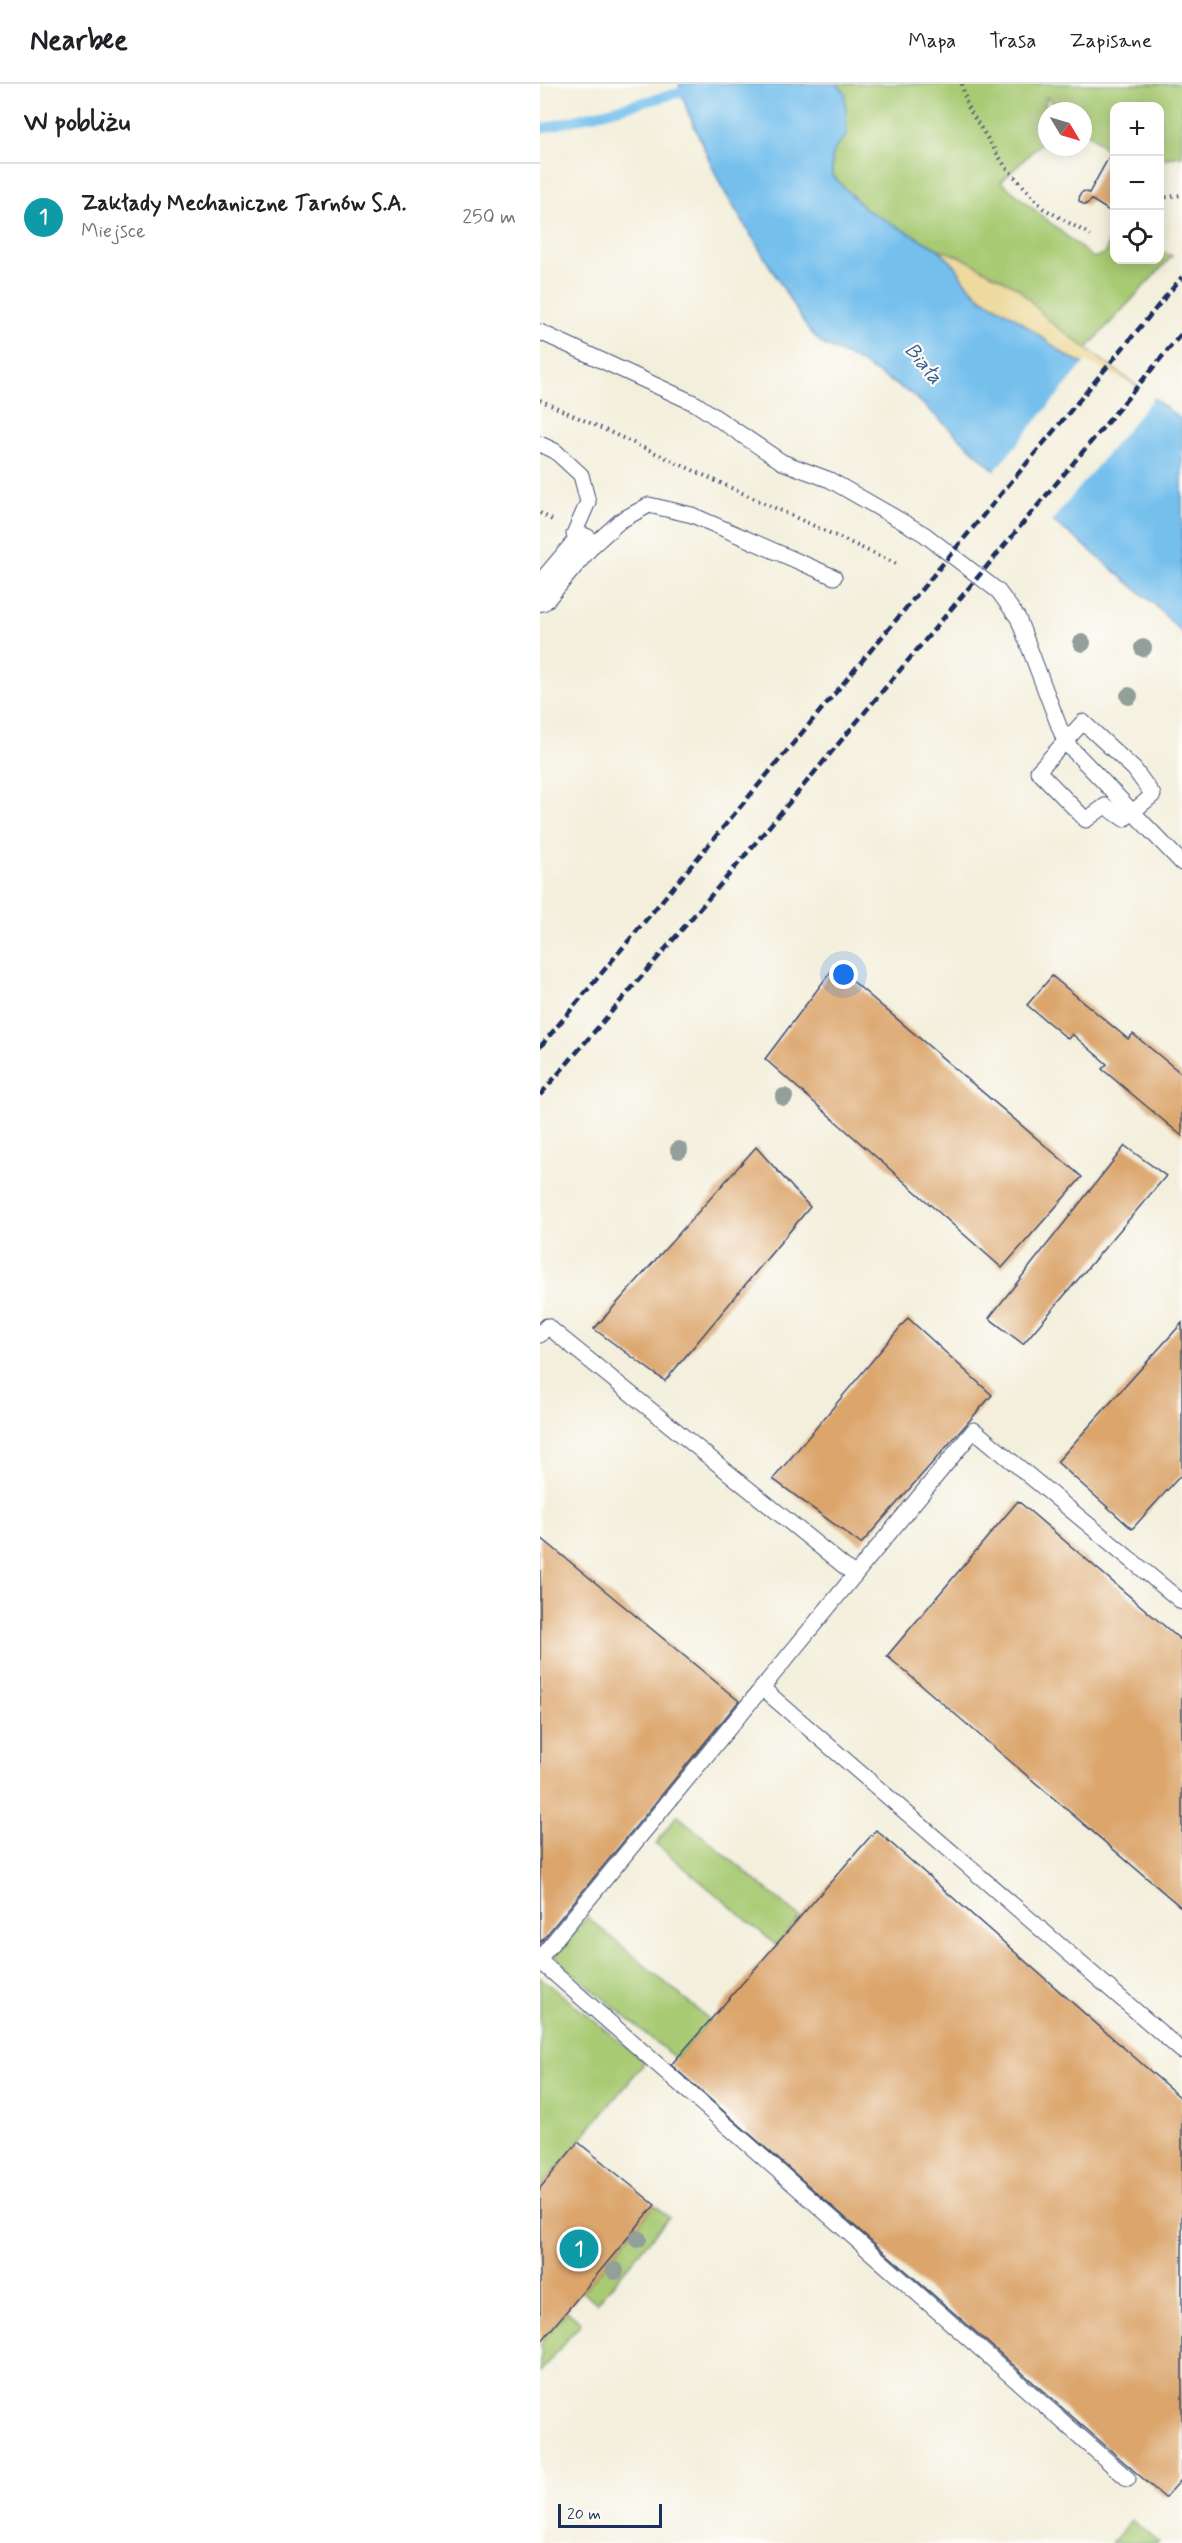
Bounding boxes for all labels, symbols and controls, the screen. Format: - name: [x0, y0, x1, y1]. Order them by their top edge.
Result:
- text: Nearbee: [30, 23, 128, 60]
- text: Mapa: [908, 27, 956, 55]
- text: Trasa: [989, 27, 1037, 55]
- text: Zapisane: [1070, 27, 1152, 55]
- north arrow: [1038, 102, 1092, 156]
- map controls: [1110, 102, 1164, 264]
- button: +: [1110, 102, 1164, 156]
- text: W pobliżu: [24, 106, 130, 140]
- button: −: [1110, 156, 1164, 210]
- text: Zakłady Mechaniczne Tarnów S.A.: [81, 190, 406, 218]
- text: 1: [39, 204, 48, 231]
- text: 250 m: [462, 204, 516, 231]
- button: locate: [1110, 210, 1164, 264]
- text: Miejsce: [81, 218, 145, 245]
- water label: Biała: [898, 337, 949, 391]
- your location: [829, 960, 858, 989]
- pin: 1: [560, 2226, 598, 2272]
- scale bar: [558, 2501, 662, 2528]
- text: 20 m: [567, 2504, 601, 2525]

